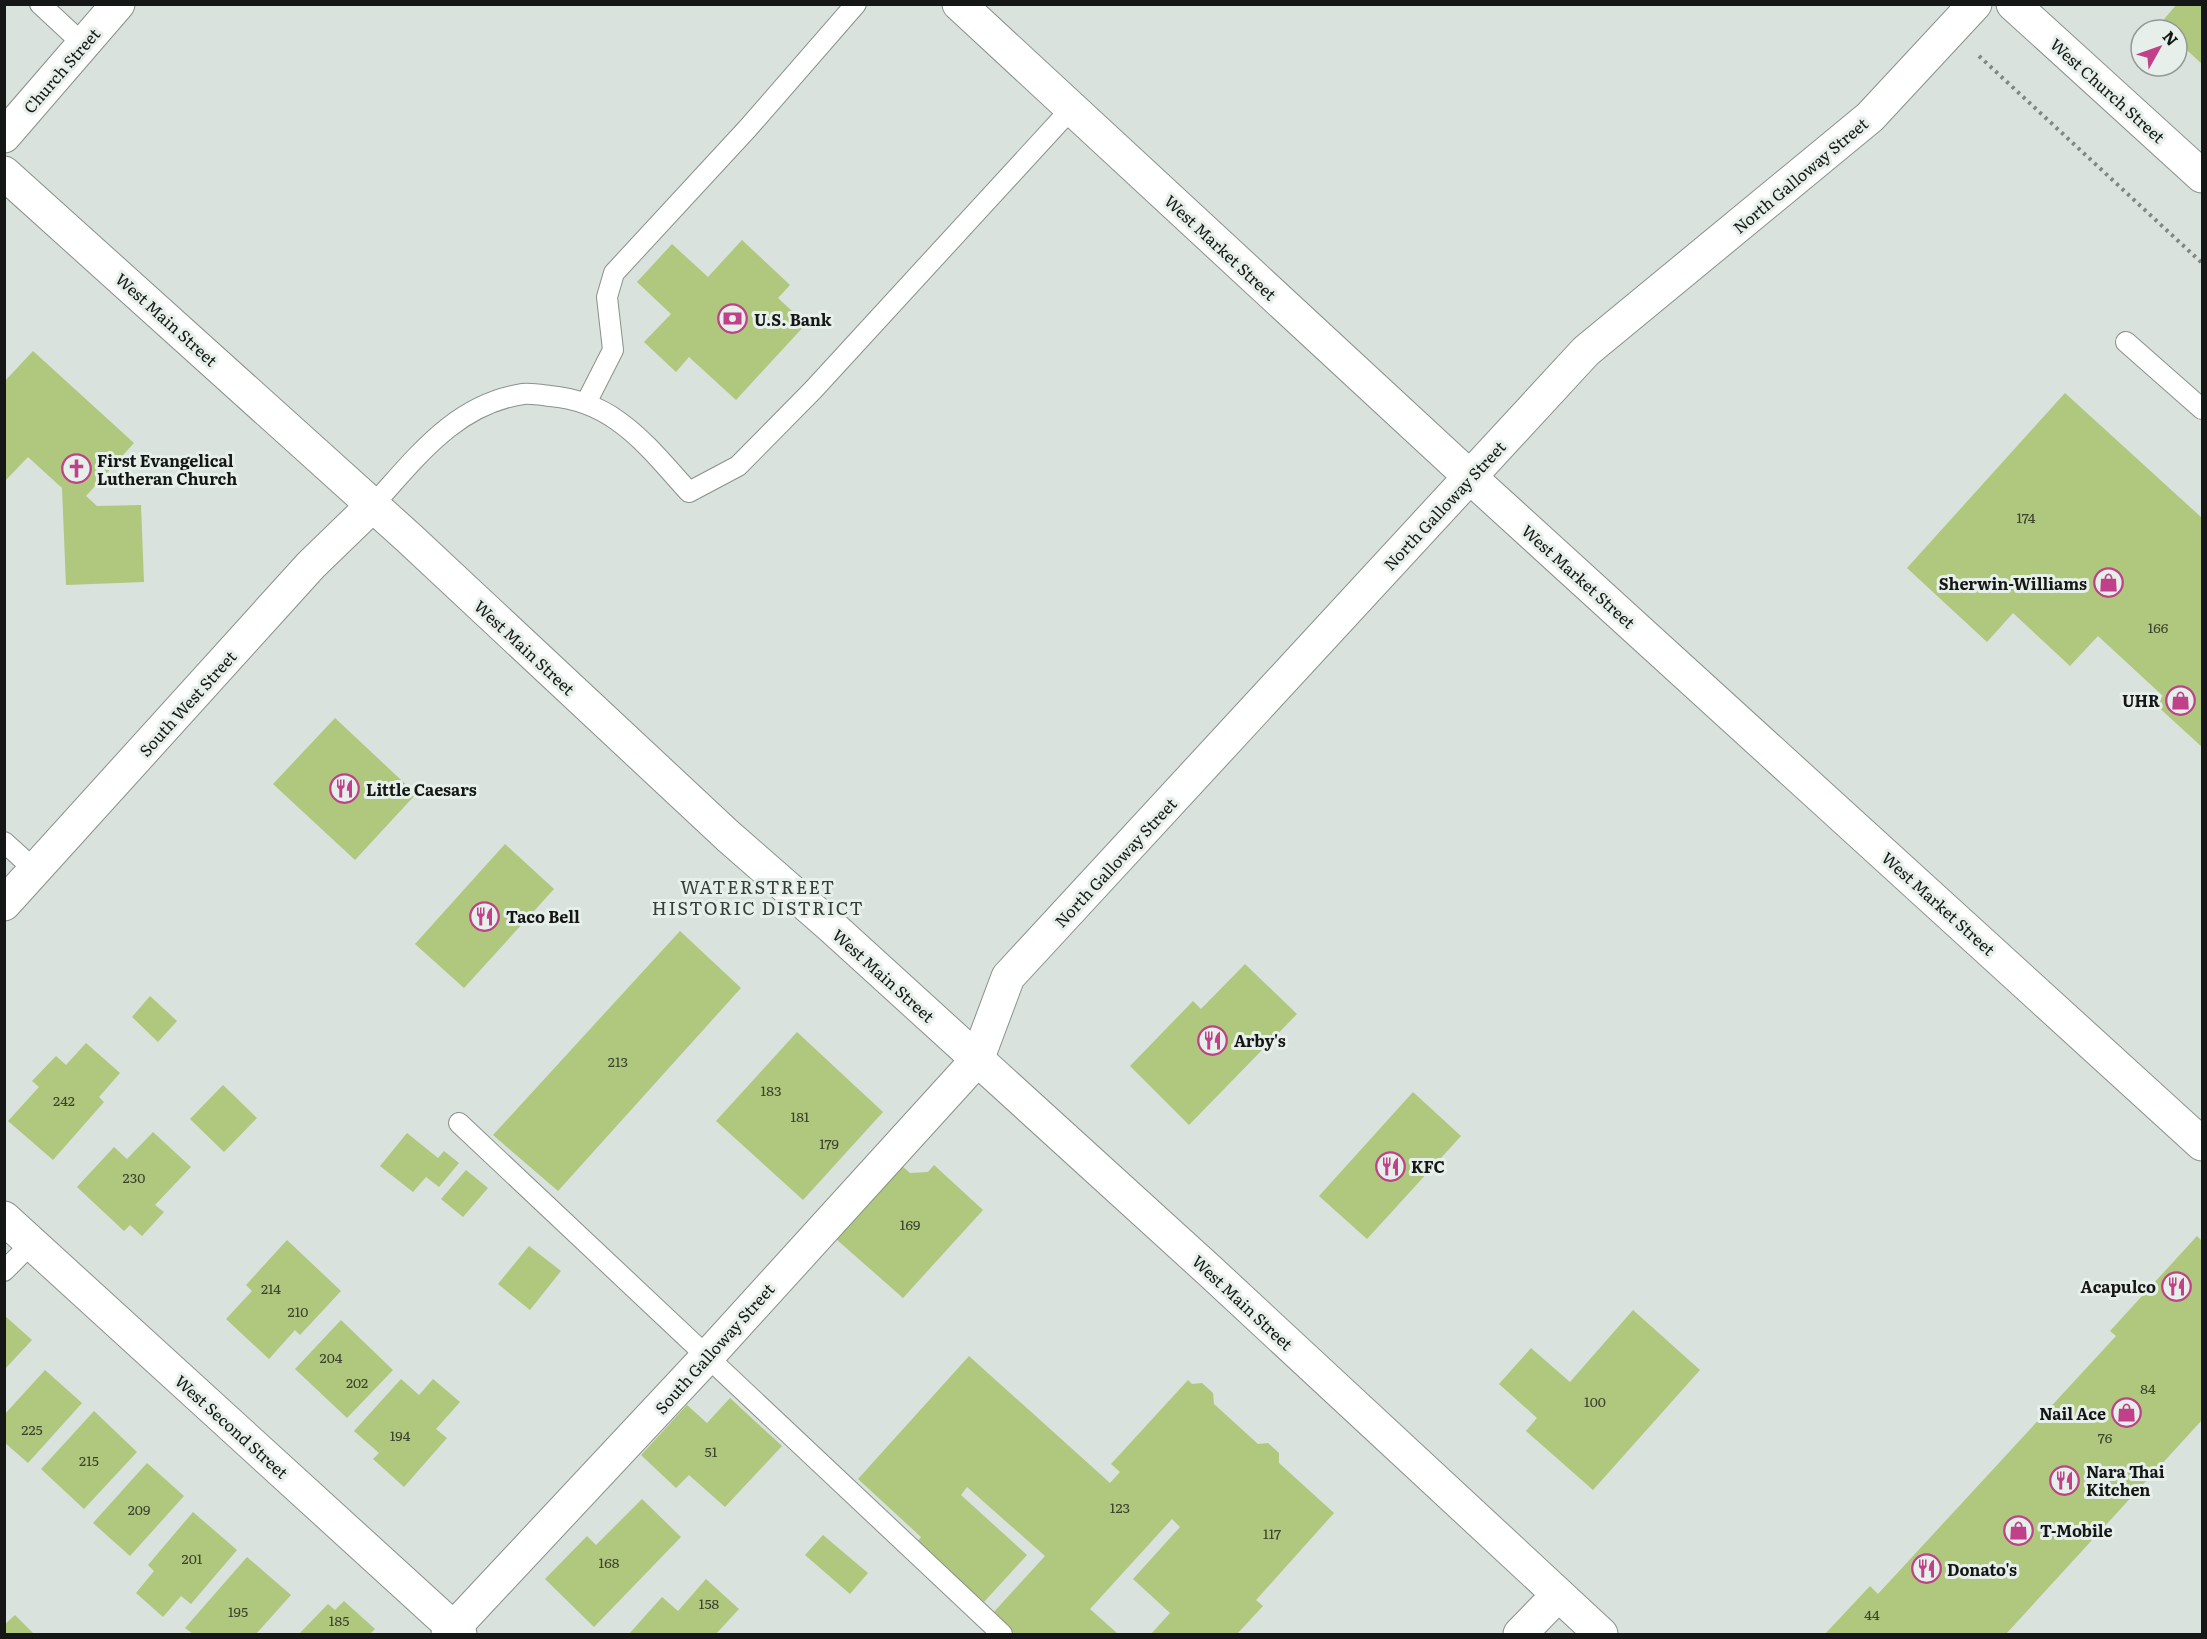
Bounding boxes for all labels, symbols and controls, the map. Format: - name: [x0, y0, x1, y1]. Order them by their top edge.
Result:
- north arrow: [2129, 18, 2189, 78]
- street label: Church Street: [17, 22, 105, 118]
- text: N: [2158, 25, 2185, 51]
- street label: West Church Street: [2045, 32, 2171, 148]
- street label: North Galloway Street: [1727, 111, 1873, 239]
- street label: West Market Street: [1160, 189, 1283, 306]
- street label: West Main Street: [111, 267, 224, 372]
- bank icon: U.S. Bank: [717, 303, 749, 335]
- place label: U.S. Bank: [754, 307, 832, 331]
- street label: North Galloway Street: [1377, 434, 1511, 575]
- place label: First Evangelical Lutheran Church: [97, 448, 237, 490]
- church icon: First Evangelical Lutheran Church: [60, 453, 92, 485]
- house number: 174: [2016, 507, 2036, 527]
- street label: West Market Street: [1517, 518, 1641, 634]
- shop icon: Sherwin-Williams: [2092, 567, 2124, 599]
- place label: Sherwin-Williams: [1939, 571, 2087, 595]
- street label: West Main Street: [469, 594, 581, 700]
- house number: 166: [2148, 617, 2169, 637]
- street label: South West Street: [133, 644, 242, 761]
- shop icon: UHR: [2165, 684, 2197, 716]
- place label: UHR: [2122, 688, 2160, 712]
- restaurant icon: Little Caesars: [329, 773, 361, 805]
- place label: Little Caesars: [366, 777, 477, 801]
- street label: North Galloway Street: [1048, 791, 1182, 932]
- street label: West Market Street: [1877, 845, 2001, 961]
- district label: WATERSTREET HISTORIC DISTRICT: [652, 873, 864, 921]
- restaurant icon: Taco Bell: [469, 900, 501, 932]
- place label: Taco Bell: [506, 904, 580, 928]
- street label: West Main Street: [828, 923, 941, 1028]
- restaurant icon: Arby's: [1197, 1024, 1229, 1056]
- place label: Arby's: [1234, 1028, 1286, 1052]
- house number: 213: [608, 1051, 628, 1071]
- house number: 183: [761, 1080, 782, 1100]
- house number: 242: [53, 1090, 75, 1110]
- house number: 181: [790, 1106, 810, 1126]
- house number: 179: [819, 1133, 839, 1153]
- restaurant icon: KFC: [1374, 1150, 1406, 1182]
- place label: KFC: [1411, 1154, 1445, 1178]
- house number: 230: [123, 1167, 145, 1187]
- house number: 169: [900, 1214, 920, 1234]
- street label: West Main Street: [1187, 1249, 1299, 1355]
- restaurant icon: Acapulco: [2161, 1270, 2193, 1302]
- place label: Acapulco: [2081, 1274, 2156, 1298]
- street label: South Galloway Street: [649, 1277, 780, 1419]
- house number: 214: [261, 1278, 281, 1298]
- house number: 210: [288, 1301, 308, 1321]
- house number: 204: [320, 1347, 343, 1367]
- street label: West Second Street: [170, 1369, 294, 1484]
- house number: 202: [346, 1372, 368, 1392]
- house number: 84: [2140, 1378, 2156, 1398]
- house number: 100: [1584, 1391, 1606, 1411]
- shop icon: Nail Ace: [2111, 1397, 2143, 1429]
- place label: Nail Ace: [2039, 1401, 2106, 1425]
- house number: 225: [21, 1419, 43, 1439]
- house number: 194: [390, 1425, 411, 1445]
- house number: 76: [2098, 1427, 2113, 1447]
- house number: 51: [705, 1441, 718, 1461]
- house number: 215: [79, 1450, 99, 1470]
- place label: Nara Thai Kitchen: [2086, 1459, 2165, 1501]
- restaurant icon: Nara Thai Kitchen: [2049, 1464, 2081, 1496]
- house number: 123: [1110, 1497, 1130, 1517]
- house number: 209: [128, 1499, 150, 1519]
- shop icon: T-Mobile: [2003, 1514, 2035, 1546]
- place label: T-Mobile: [2040, 1518, 2113, 1542]
- house number: 117: [1263, 1523, 1281, 1543]
- house number: 201: [182, 1548, 203, 1568]
- house number: 168: [599, 1552, 620, 1572]
- restaurant icon: Donato's: [1910, 1553, 1942, 1585]
- place label: Donato's: [1947, 1557, 2017, 1581]
- house number: 158: [699, 1593, 720, 1613]
- house number: 195: [228, 1601, 248, 1621]
- house number: 44: [1864, 1604, 1880, 1624]
- house number: 185: [329, 1610, 349, 1630]

